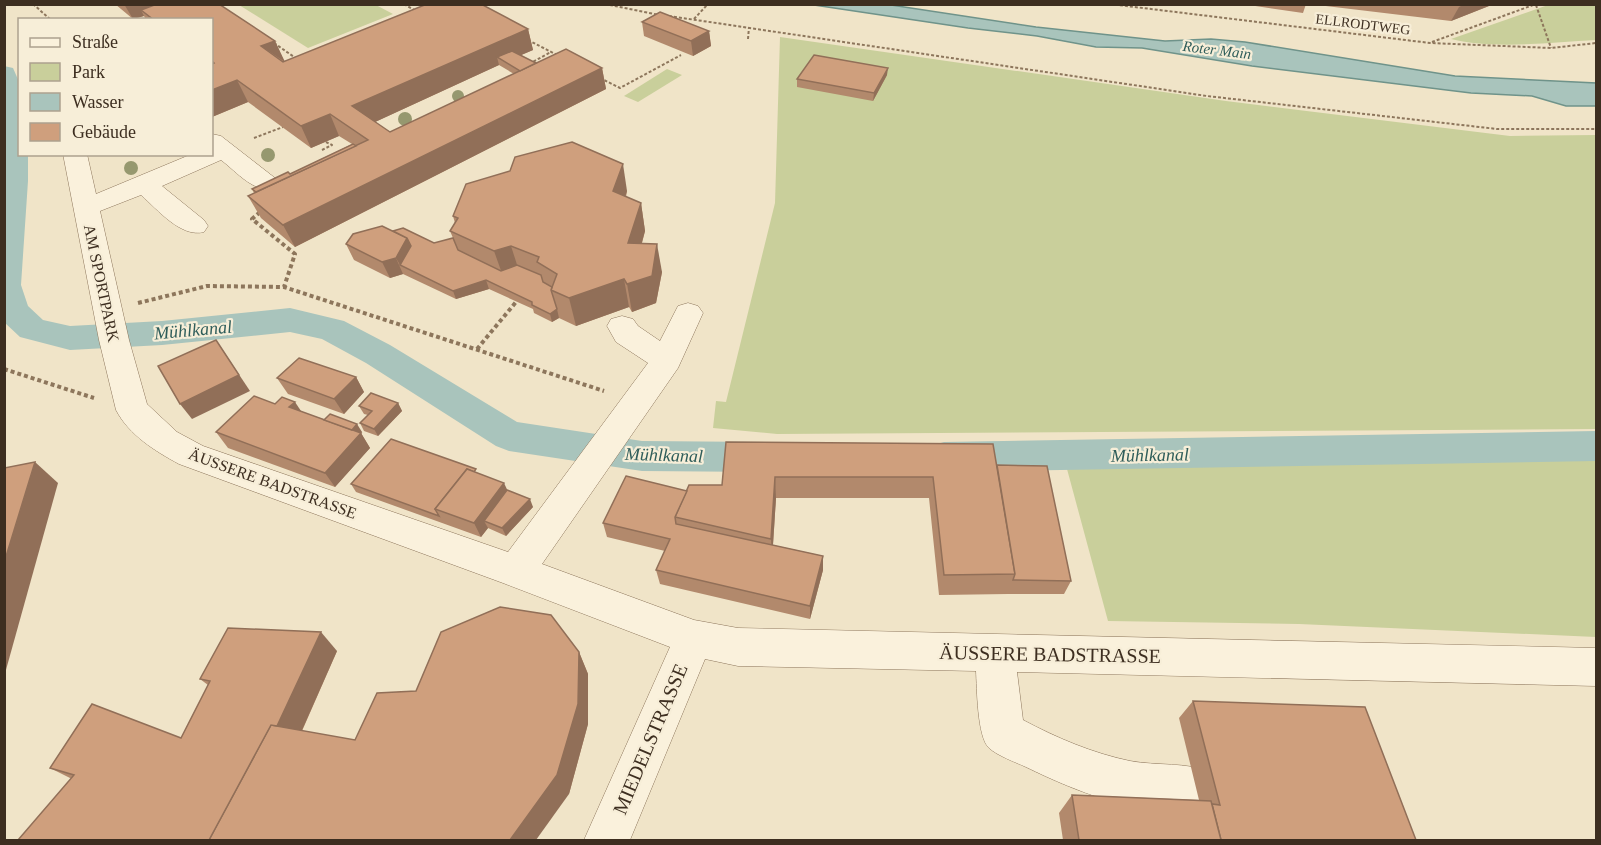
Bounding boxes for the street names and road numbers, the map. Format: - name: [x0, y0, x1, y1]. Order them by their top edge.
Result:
- street label: ELLRODTWEG: [1315, 11, 1411, 38]
- street label: AM SPORTPARK: [81, 223, 122, 344]
- street label: ÄUSSERE BADSTRASSE: [187, 445, 359, 522]
- street label: ÄUSSERE BADSTRASSE: [939, 641, 1161, 667]
- street label: MIEDELSTRASSE: [608, 661, 692, 817]

